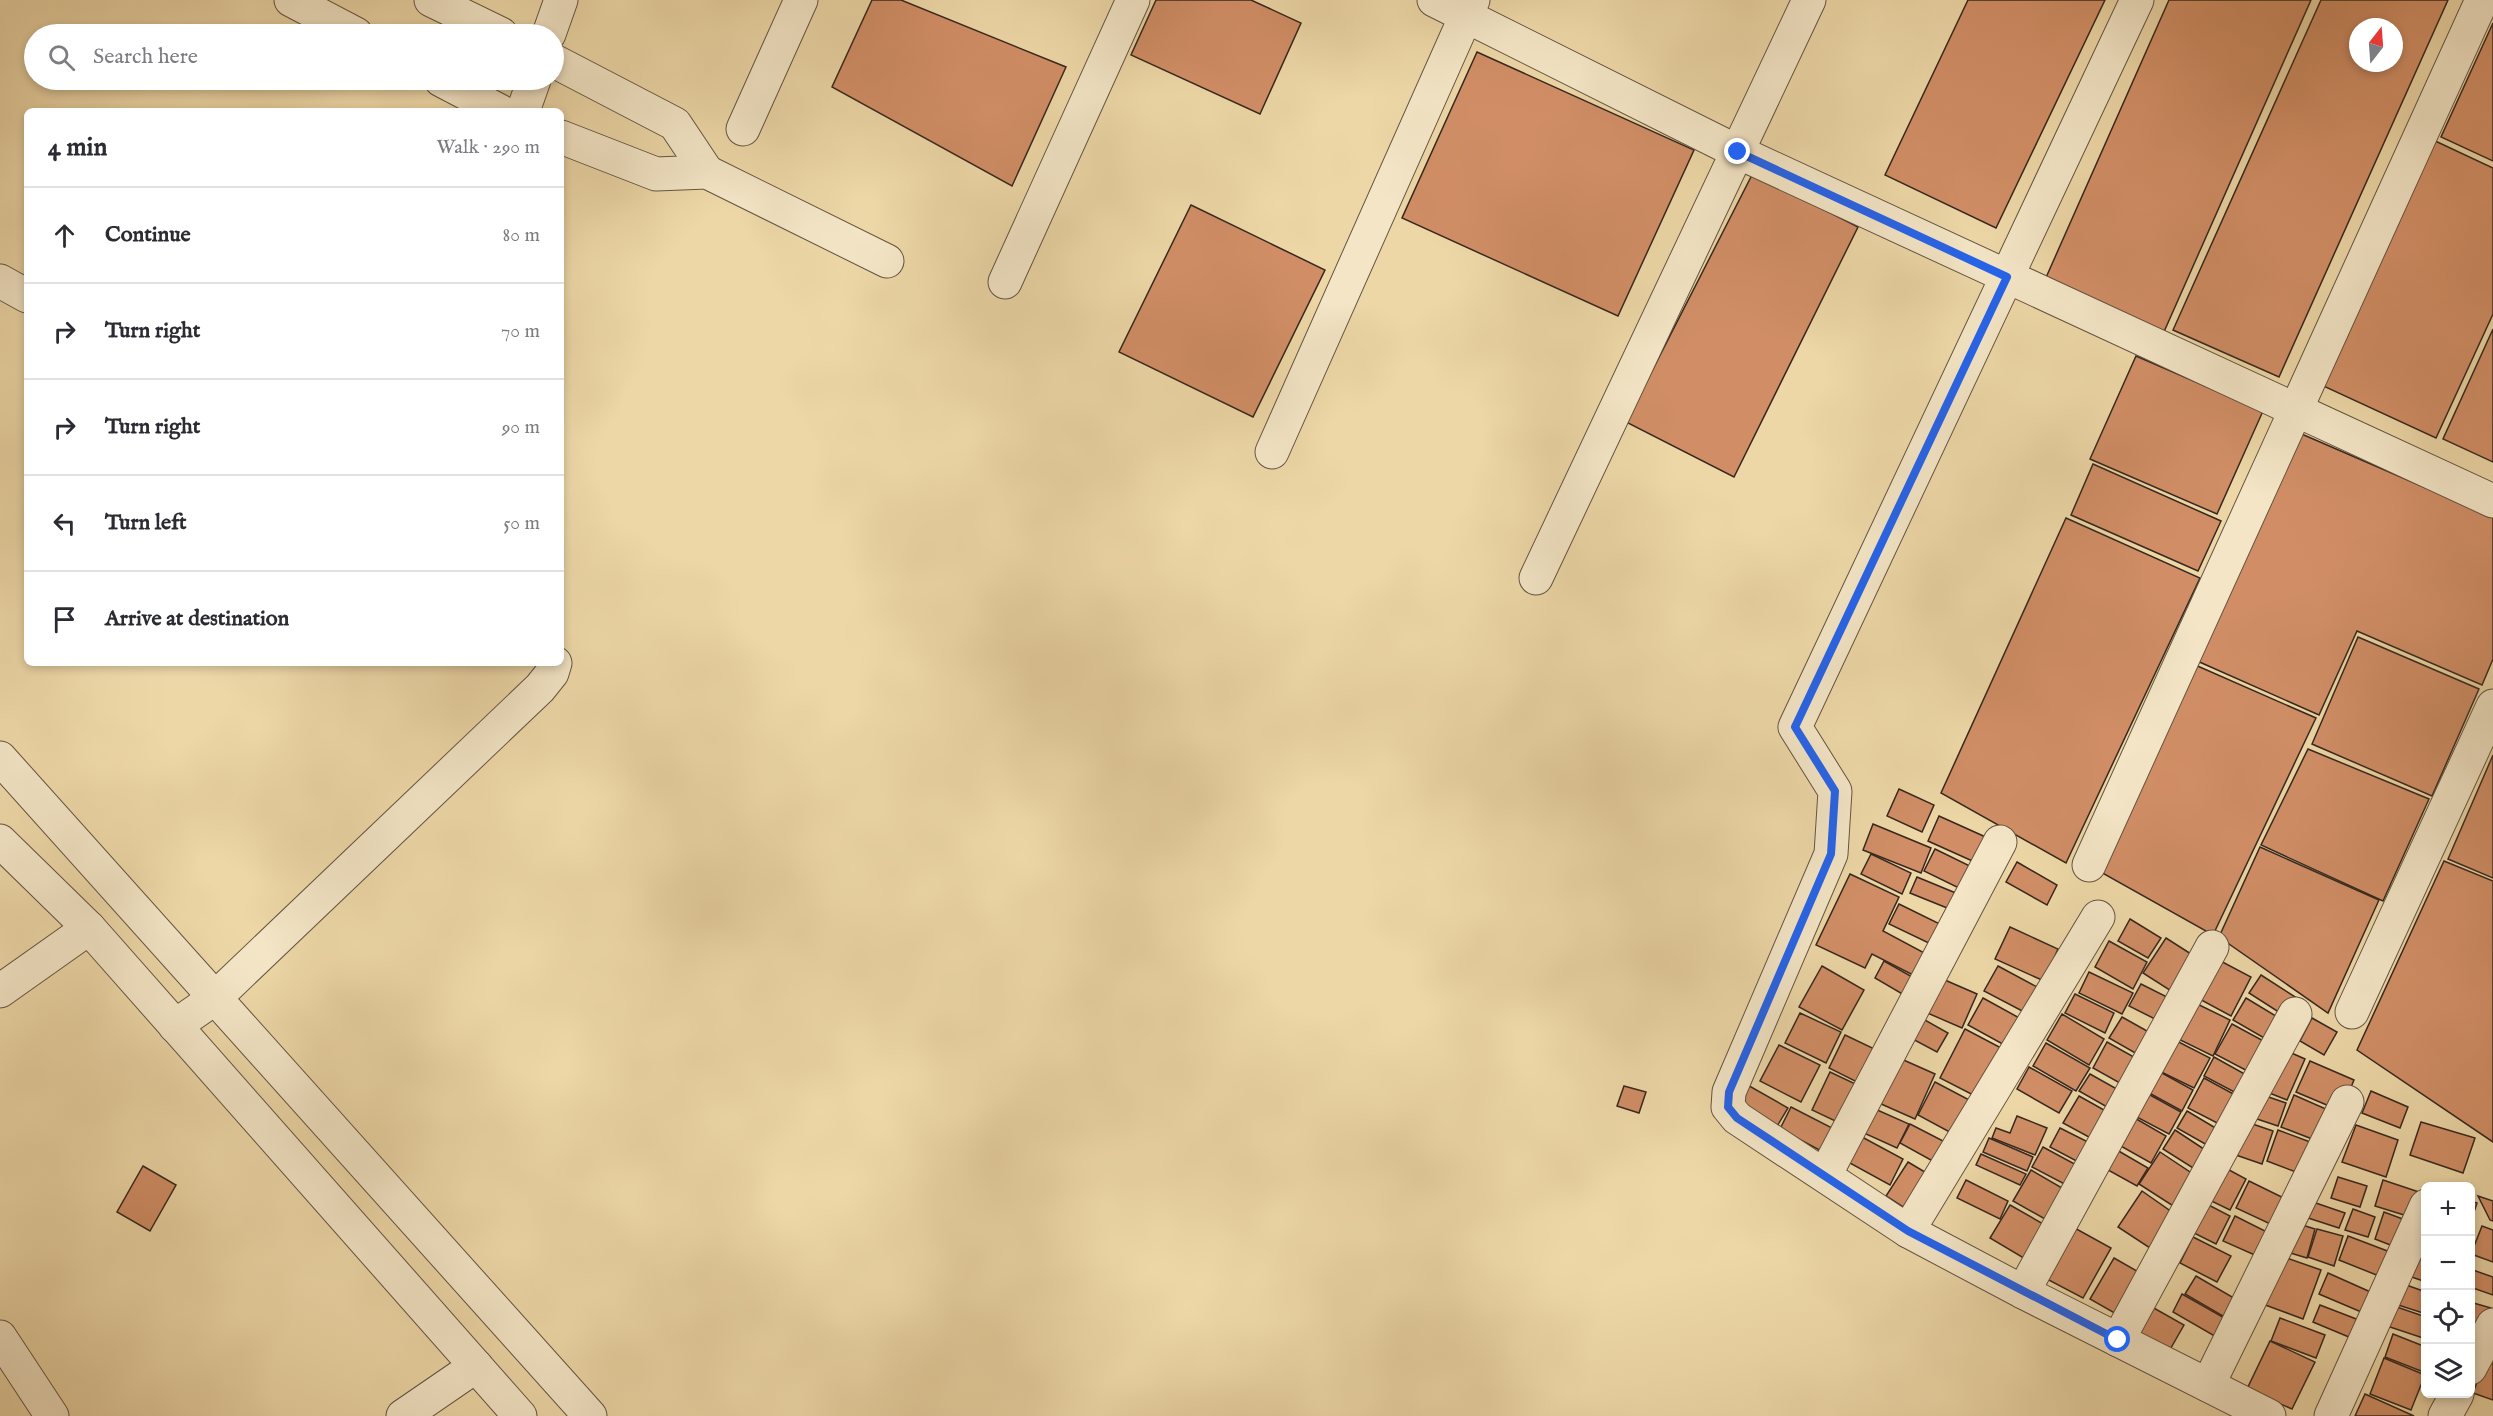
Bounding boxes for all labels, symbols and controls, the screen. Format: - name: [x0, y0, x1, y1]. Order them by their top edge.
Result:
- north arrow: [2349, 18, 2403, 72]
- search box: [24, 24, 564, 90]
- icon: search: [45, 41, 78, 74]
- text: Search here: [93, 43, 198, 71]
- text: 4 min: [48, 131, 107, 164]
- text: Walk · 290 m: [436, 135, 540, 160]
- route end: [1724, 138, 1750, 164]
- icon: ahead: [48, 219, 81, 252]
- text: Continue: [105, 221, 191, 249]
- text: 80 m: [503, 223, 540, 248]
- icon: right: [48, 315, 81, 348]
- text: Turn right: [105, 317, 200, 345]
- text: 70 m: [501, 319, 540, 344]
- icon: right: [48, 411, 81, 444]
- text: Turn right: [105, 413, 200, 441]
- text: 90 m: [502, 415, 540, 440]
- icon: left: [48, 507, 81, 540]
- text: Turn left: [105, 509, 187, 537]
- text: 50 m: [503, 511, 540, 536]
- icon: arrive: [48, 603, 81, 636]
- text: Arrive at destination: [105, 605, 289, 633]
- map controls: [2421, 1182, 2475, 1398]
- button: +: [2421, 1182, 2475, 1236]
- button: −: [2421, 1236, 2475, 1290]
- button: locate: [2421, 1290, 2475, 1344]
- route start: [2104, 1326, 2130, 1352]
- button: layers: [2421, 1344, 2475, 1398]

